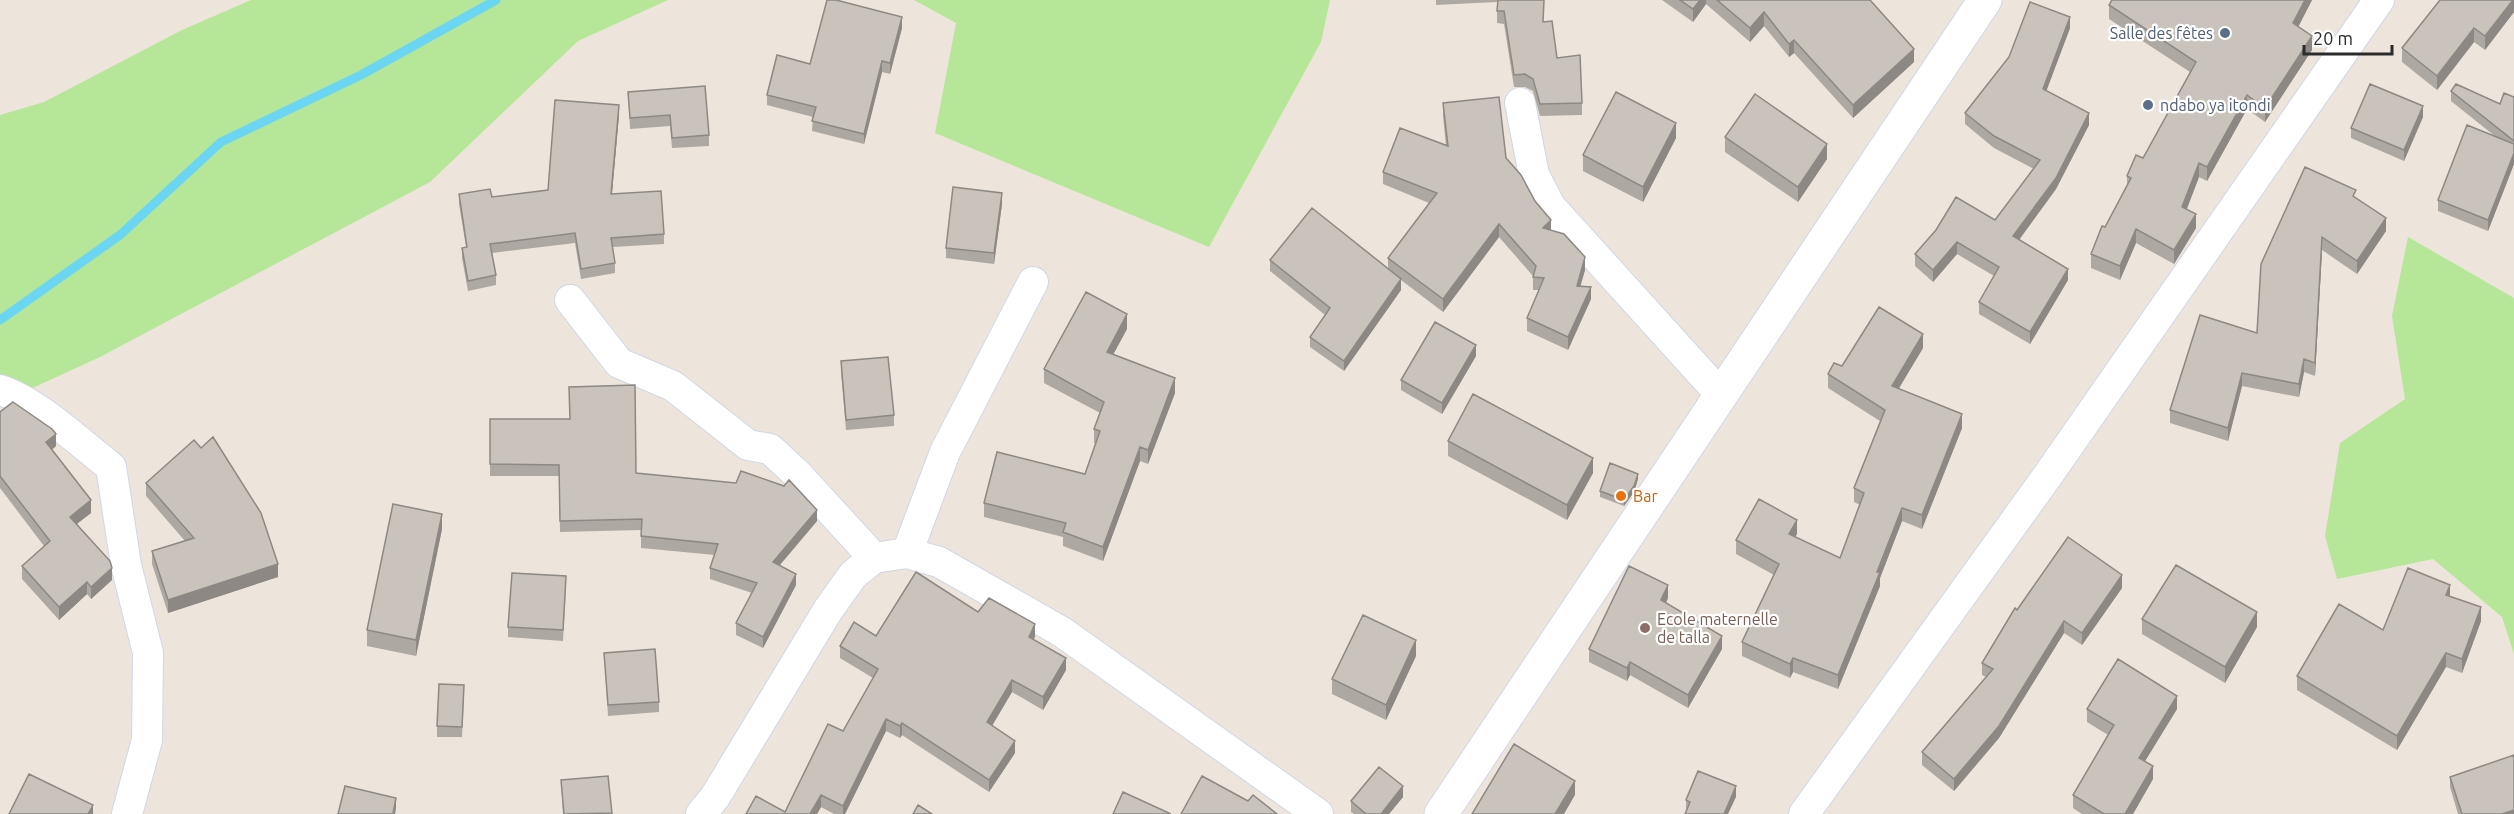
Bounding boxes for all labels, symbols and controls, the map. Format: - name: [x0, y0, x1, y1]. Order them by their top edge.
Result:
- scale bar: [2304, 18, 2392, 56]
- place label: Salle des fêtes: [2110, 24, 2213, 42]
- marker: Salle des fêtes: [2218, 26, 2232, 40]
- text: 20 m: [2313, 28, 2353, 48]
- place label: ndabo ya itondi: [2160, 96, 2271, 114]
- marker: ndabo ya itondi: [2141, 98, 2155, 112]
- place label: Bar: [1633, 487, 1657, 505]
- marker: Bar: [1614, 489, 1628, 503]
- place label: Ecole maternelle de talla: [1657, 610, 1778, 646]
- marker: Ecole maternelle de talla: [1638, 621, 1652, 635]

